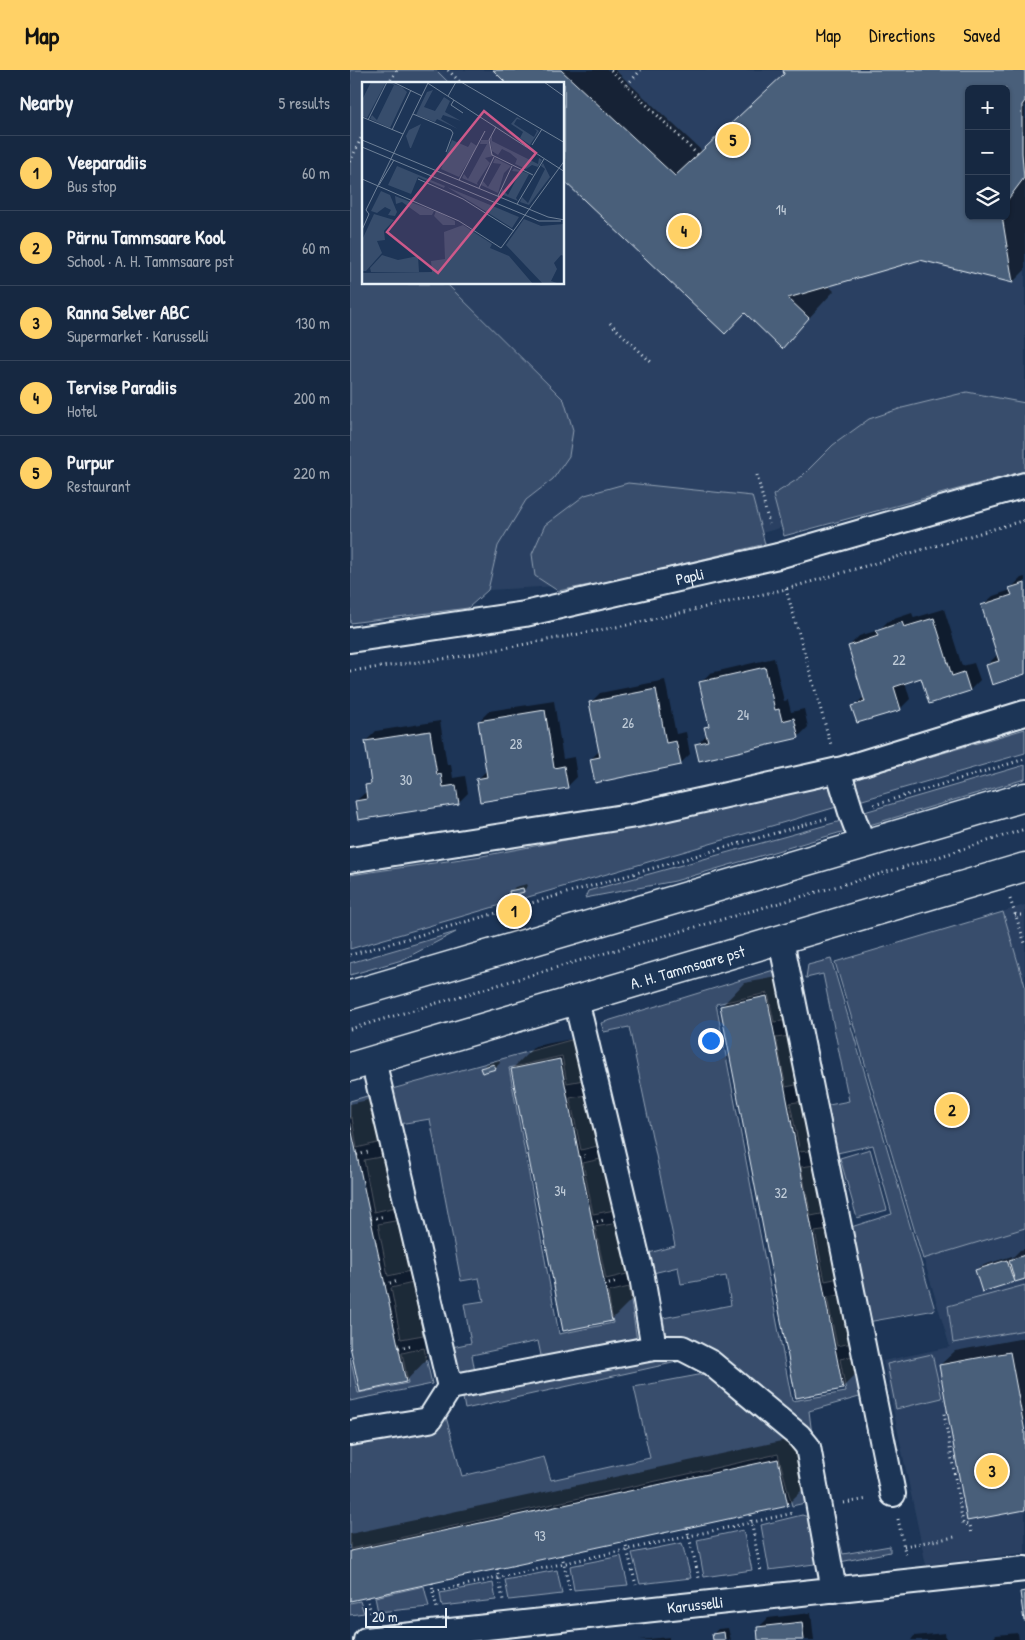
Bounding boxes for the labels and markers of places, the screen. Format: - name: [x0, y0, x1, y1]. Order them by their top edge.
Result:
- pin: 5: [717, 121, 749, 159]
- pin: 4: [668, 212, 700, 250]
- pin: 1: [498, 892, 530, 930]
- pin: 2: [936, 1091, 968, 1129]
- pin: 3: [976, 1452, 1008, 1490]

